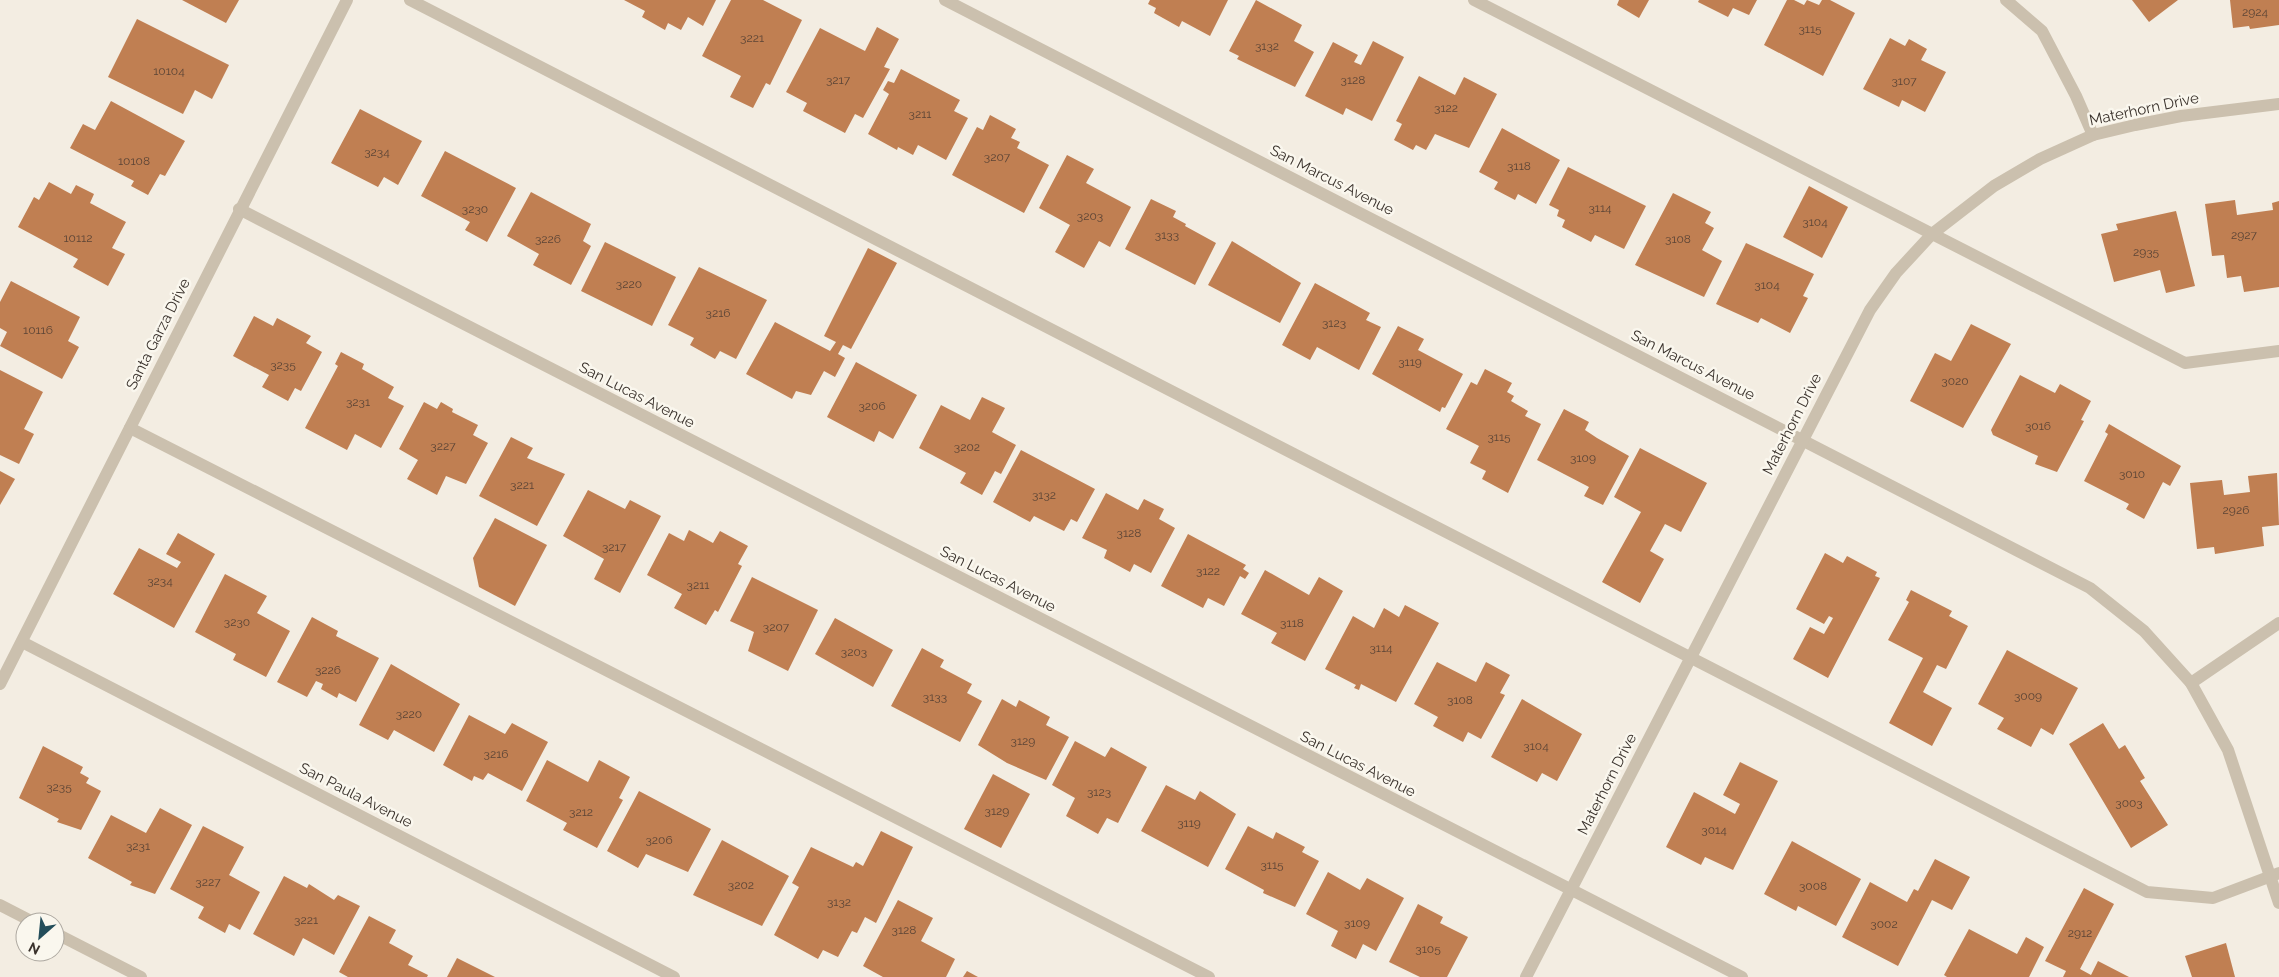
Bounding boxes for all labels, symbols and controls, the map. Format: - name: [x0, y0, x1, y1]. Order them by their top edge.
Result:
- house number: 2924: [2242, 5, 2268, 19]
- house number: 3115: [1798, 22, 1822, 36]
- house number: 3221: [740, 31, 764, 45]
- house number: 3132: [1255, 39, 1279, 53]
- house number: 10104: [153, 64, 185, 78]
- house number: 3217: [826, 73, 851, 87]
- house number: 3128: [1341, 73, 1365, 87]
- house number: 3107: [1891, 74, 1917, 88]
- street label: Materhorn Drive: [2088, 89, 2201, 129]
- house number: 3122: [1434, 101, 1458, 115]
- house number: 3211: [909, 107, 931, 121]
- street label: San Marcus Avenue: [1267, 141, 1397, 219]
- house number: 3234: [364, 145, 390, 159]
- house number: 3207: [984, 150, 1011, 164]
- house number: 10108: [118, 154, 150, 168]
- house number: 3118: [1507, 159, 1531, 173]
- house number: 3114: [1588, 201, 1612, 215]
- house number: 3230: [462, 202, 488, 216]
- house number: 3203: [1077, 209, 1103, 223]
- house number: 3104: [1802, 215, 1828, 229]
- house number: 3133: [1155, 228, 1179, 242]
- house number: 2927: [2231, 228, 2258, 242]
- house number: 10112: [63, 231, 93, 245]
- house number: 3226: [535, 232, 561, 246]
- house number: 3108: [1665, 232, 1691, 246]
- house number: 2935: [2133, 245, 2160, 259]
- street label: Santa Garza Drive: [122, 275, 194, 393]
- house number: 3220: [616, 277, 642, 291]
- house number: 3104: [1754, 278, 1780, 292]
- house number: 3216: [705, 306, 731, 320]
- house number: 3123: [1322, 316, 1346, 330]
- house number: 10116: [23, 323, 53, 337]
- street label: San Marcus Avenue: [1628, 326, 1758, 404]
- house number: 3119: [1398, 355, 1422, 369]
- house number: 3235: [270, 358, 296, 372]
- street label: San Lucas Avenue: [576, 358, 698, 432]
- street label: Materhorn Drive: [1759, 370, 1825, 478]
- house number: 3020: [1941, 374, 1969, 388]
- house number: 3231: [346, 395, 370, 409]
- house number: 3206: [858, 399, 886, 413]
- house number: 3016: [2025, 419, 2051, 433]
- house number: 3115: [1487, 430, 1511, 444]
- house number: 3227: [430, 439, 456, 453]
- house number: 3202: [954, 440, 980, 454]
- house number: 3109: [1570, 451, 1596, 465]
- house number: 3010: [2119, 467, 2145, 481]
- house number: 3221: [510, 478, 534, 492]
- house number: 3132: [1032, 488, 1056, 502]
- house number: 2926: [2223, 503, 2249, 517]
- house number: 3128: [1117, 526, 1141, 540]
- house number: 3217: [602, 540, 627, 554]
- street label: San Lucas Avenue: [937, 542, 1059, 616]
- house number: 3122: [1196, 564, 1220, 578]
- house number: 3234: [147, 574, 173, 588]
- house number: 3211: [687, 578, 709, 592]
- house number: 3230: [224, 615, 250, 629]
- house number: 3118: [1280, 616, 1304, 630]
- house number: 3207: [763, 620, 790, 634]
- house number: 3114: [1369, 641, 1393, 655]
- house number: 3203: [841, 645, 867, 659]
- house number: 3226: [315, 663, 341, 677]
- house number: 3009: [2014, 689, 2042, 703]
- house number: 3133: [923, 690, 947, 704]
- house number: 3108: [1447, 693, 1473, 707]
- house number: 3220: [396, 707, 422, 721]
- street label: San Lucas Avenue: [1297, 727, 1419, 801]
- street label: Materhorn Drive: [1574, 730, 1640, 838]
- house number: 3129: [1011, 734, 1035, 748]
- house number: 3104: [1523, 739, 1549, 753]
- house number: 3216: [483, 747, 509, 761]
- street label: San Paula Avenue: [296, 759, 416, 831]
- house number: 3235: [46, 780, 72, 794]
- house number: 3123: [1087, 785, 1111, 799]
- house number: 3003: [2115, 796, 2143, 810]
- house number: 3129: [985, 804, 1009, 818]
- house number: 3212: [569, 805, 593, 819]
- house number: 3119: [1177, 816, 1201, 830]
- house number: 3014: [1701, 823, 1727, 837]
- house number: 3206: [645, 833, 673, 847]
- house number: 3231: [126, 839, 150, 853]
- house number: 3115: [1260, 858, 1284, 872]
- house number: 3227: [195, 875, 221, 889]
- house number: 3202: [728, 878, 754, 892]
- house number: 3008: [1799, 879, 1827, 893]
- house number: 3132: [827, 895, 851, 909]
- north arrow: [15, 912, 65, 962]
- house number: 3221: [294, 913, 318, 927]
- house number: 3109: [1344, 916, 1370, 930]
- house number: 3002: [1870, 917, 1898, 931]
- house number: 3128: [892, 923, 916, 937]
- house number: 2912: [2068, 926, 2092, 940]
- text: N: [26, 939, 42, 958]
- house number: 3105: [1415, 942, 1441, 956]

